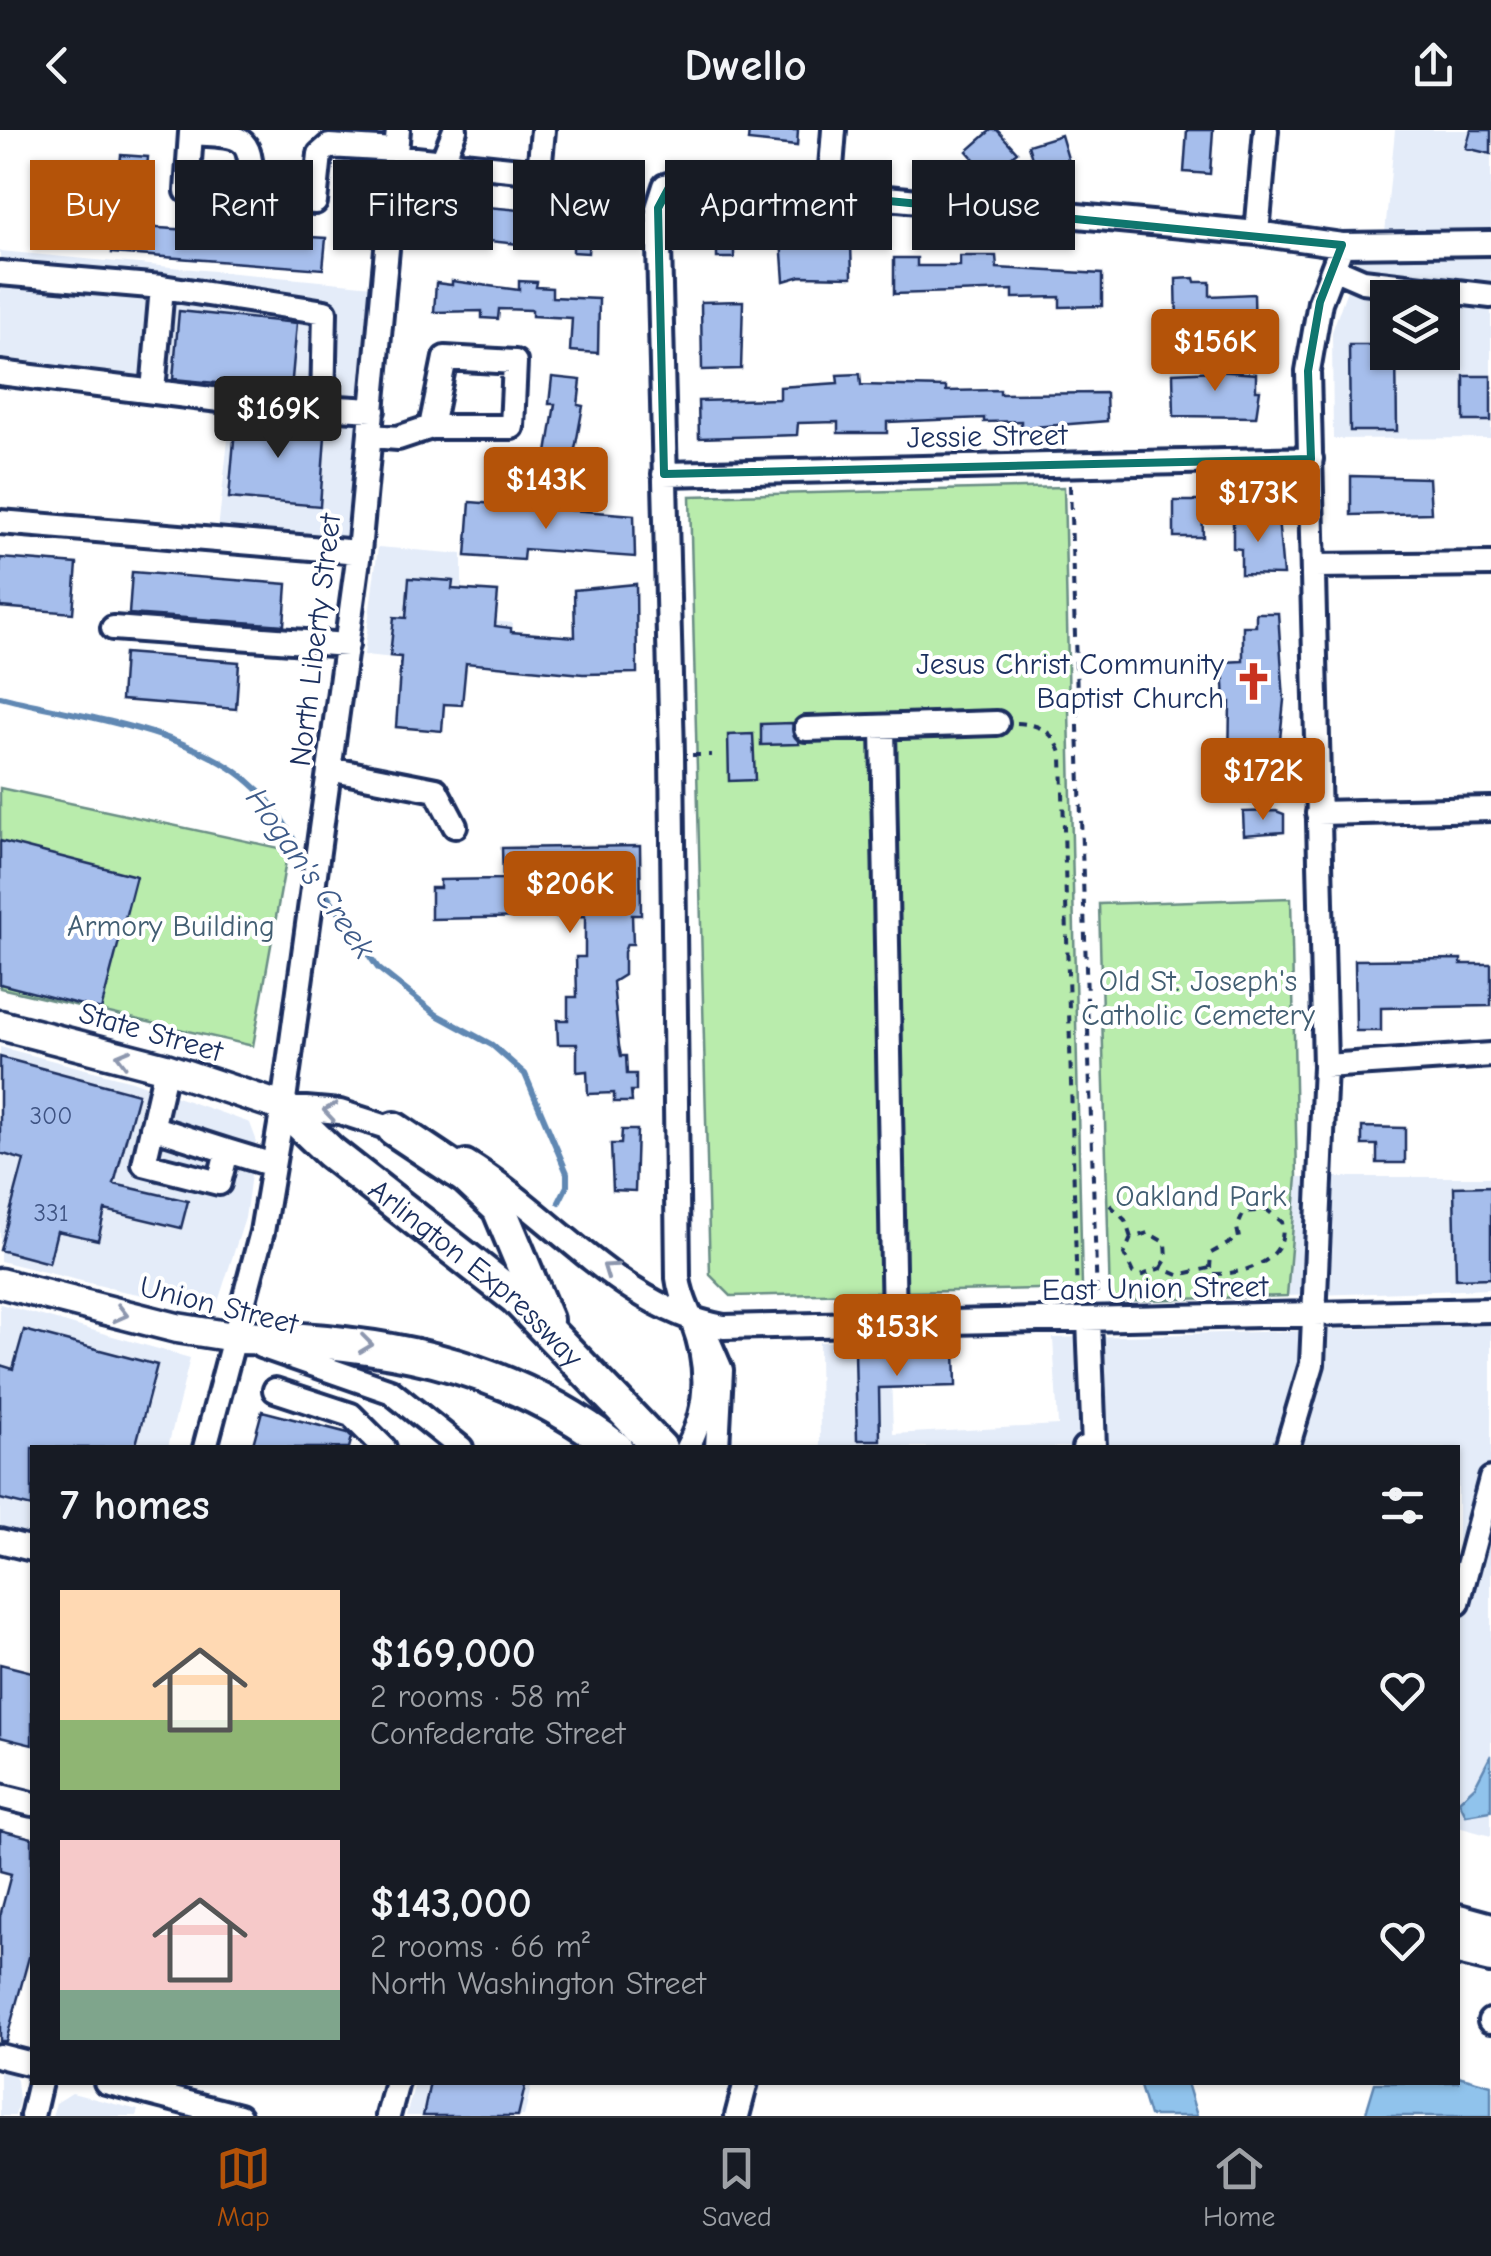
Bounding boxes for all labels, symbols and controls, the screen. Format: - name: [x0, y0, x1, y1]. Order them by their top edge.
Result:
- icon: back: [30, 38, 85, 93]
- icon: share: [1406, 38, 1461, 93]
- text: Dwello: [684, 39, 807, 91]
- chip: Buy: [30, 160, 155, 250]
- chip: Rent: [175, 160, 313, 250]
- chip: Filters: [333, 160, 493, 250]
- chip: New: [513, 160, 645, 250]
- chip: Apartment: [665, 160, 892, 250]
- chip: House: [912, 160, 1075, 250]
- map controls: [1370, 280, 1460, 370]
- button: layers: [1370, 280, 1460, 370]
- pin: $156K: [1145, 309, 1285, 394]
- text: $156K: [1173, 323, 1257, 360]
- pin: $169K: [208, 376, 348, 461]
- text: $169K: [236, 390, 320, 427]
- street label: Jessie Street: [906, 418, 1069, 455]
- pin: $143K: [476, 447, 616, 532]
- pin: $173K: [1188, 460, 1328, 545]
- text: $143K: [506, 461, 586, 498]
- text: $173K: [1218, 474, 1298, 511]
- street label: North Liberty Street: [283, 510, 349, 768]
- place label: Jesus Christ Community Baptist Church: [916, 647, 1225, 716]
- church icon: Jesus Christ Community Baptist Church: [1233, 660, 1275, 702]
- pin: $172K: [1193, 738, 1333, 823]
- text: $172K: [1223, 752, 1303, 789]
- water label: Hogan's Creek: [238, 781, 383, 966]
- pin: $206K: [500, 851, 640, 936]
- text: $206K: [526, 865, 614, 902]
- park label: Armory Building: [67, 909, 275, 944]
- park label: Old St. Joseph's Catholic Cemetery: [1081, 964, 1315, 1033]
- street label: State Street: [75, 995, 228, 1070]
- one-way arrow: [115, 1047, 132, 1068]
- house number: 300: [29, 1101, 73, 1130]
- one-way arrow: [321, 1101, 338, 1122]
- street label: Arlington Expressway: [362, 1172, 590, 1375]
- park label: Oakland Park: [1115, 1179, 1287, 1214]
- house number: 331: [33, 1198, 69, 1227]
- one-way arrow: [601, 1263, 620, 1281]
- street label: Union Street: [136, 1269, 303, 1342]
- street label: East Union Street: [1042, 1269, 1270, 1308]
- pin: $153K: [827, 1294, 967, 1379]
- one-way arrow: [112, 1302, 129, 1323]
- text: $153K: [856, 1308, 938, 1345]
- one-way arrow: [359, 1333, 375, 1354]
- icon: filters: [1375, 1478, 1430, 1533]
- text: 7 homes: [60, 1481, 210, 1530]
- text: $169,000: [370, 1629, 536, 1678]
- icon: home: [140, 1630, 260, 1750]
- icon: heart: [1375, 1663, 1430, 1718]
- text: 2 rooms · 58 m²: [370, 1678, 589, 1715]
- text: Confederate Street: [370, 1715, 625, 1752]
- text: $143,000: [370, 1879, 532, 1928]
- icon: home: [140, 1880, 260, 2000]
- icon: heart: [1375, 1913, 1430, 1968]
- text: 2 rooms · 66 m²: [370, 1928, 590, 1965]
- text: North Washington Street: [370, 1965, 706, 2002]
- tab: Map: [216, 2141, 271, 2233]
- tab: Saved: [702, 2141, 772, 2233]
- tab: Home: [1203, 2141, 1275, 2233]

